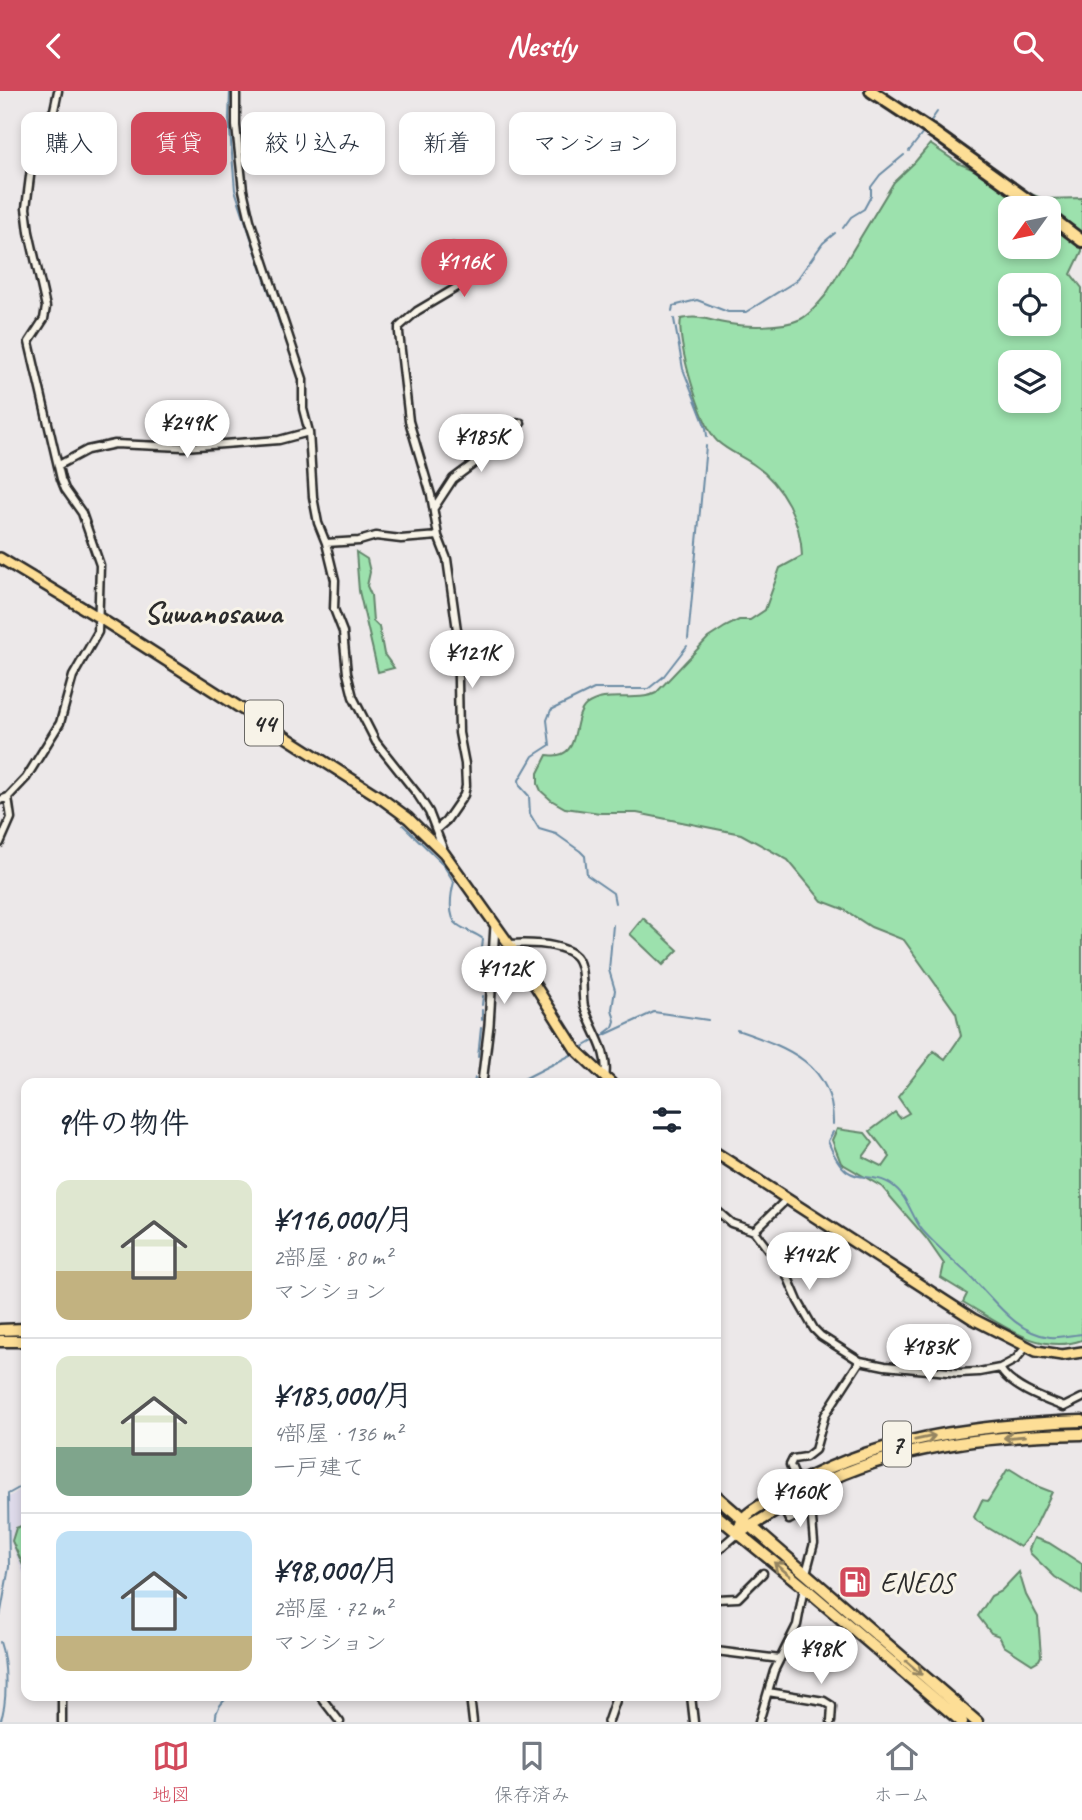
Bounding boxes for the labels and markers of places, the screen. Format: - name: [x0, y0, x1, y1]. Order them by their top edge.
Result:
- pin: ¥116K: [415, 239, 513, 299]
- pin: ¥249K: [138, 401, 236, 460]
- pin: ¥185K: [432, 415, 530, 474]
- pin: ¥121K: [423, 631, 521, 690]
- pin: ¥112K: [455, 947, 553, 1006]
- pin: ¥142K: [760, 1233, 858, 1292]
- pin: ¥183K: [880, 1325, 978, 1384]
- pin: ¥160K: [751, 1469, 849, 1529]
- fuel station icon: ENEOS: [836, 1563, 874, 1601]
- place label: ENEOS: [880, 1565, 957, 1600]
- pin: ¥98K: [780, 1627, 862, 1686]

